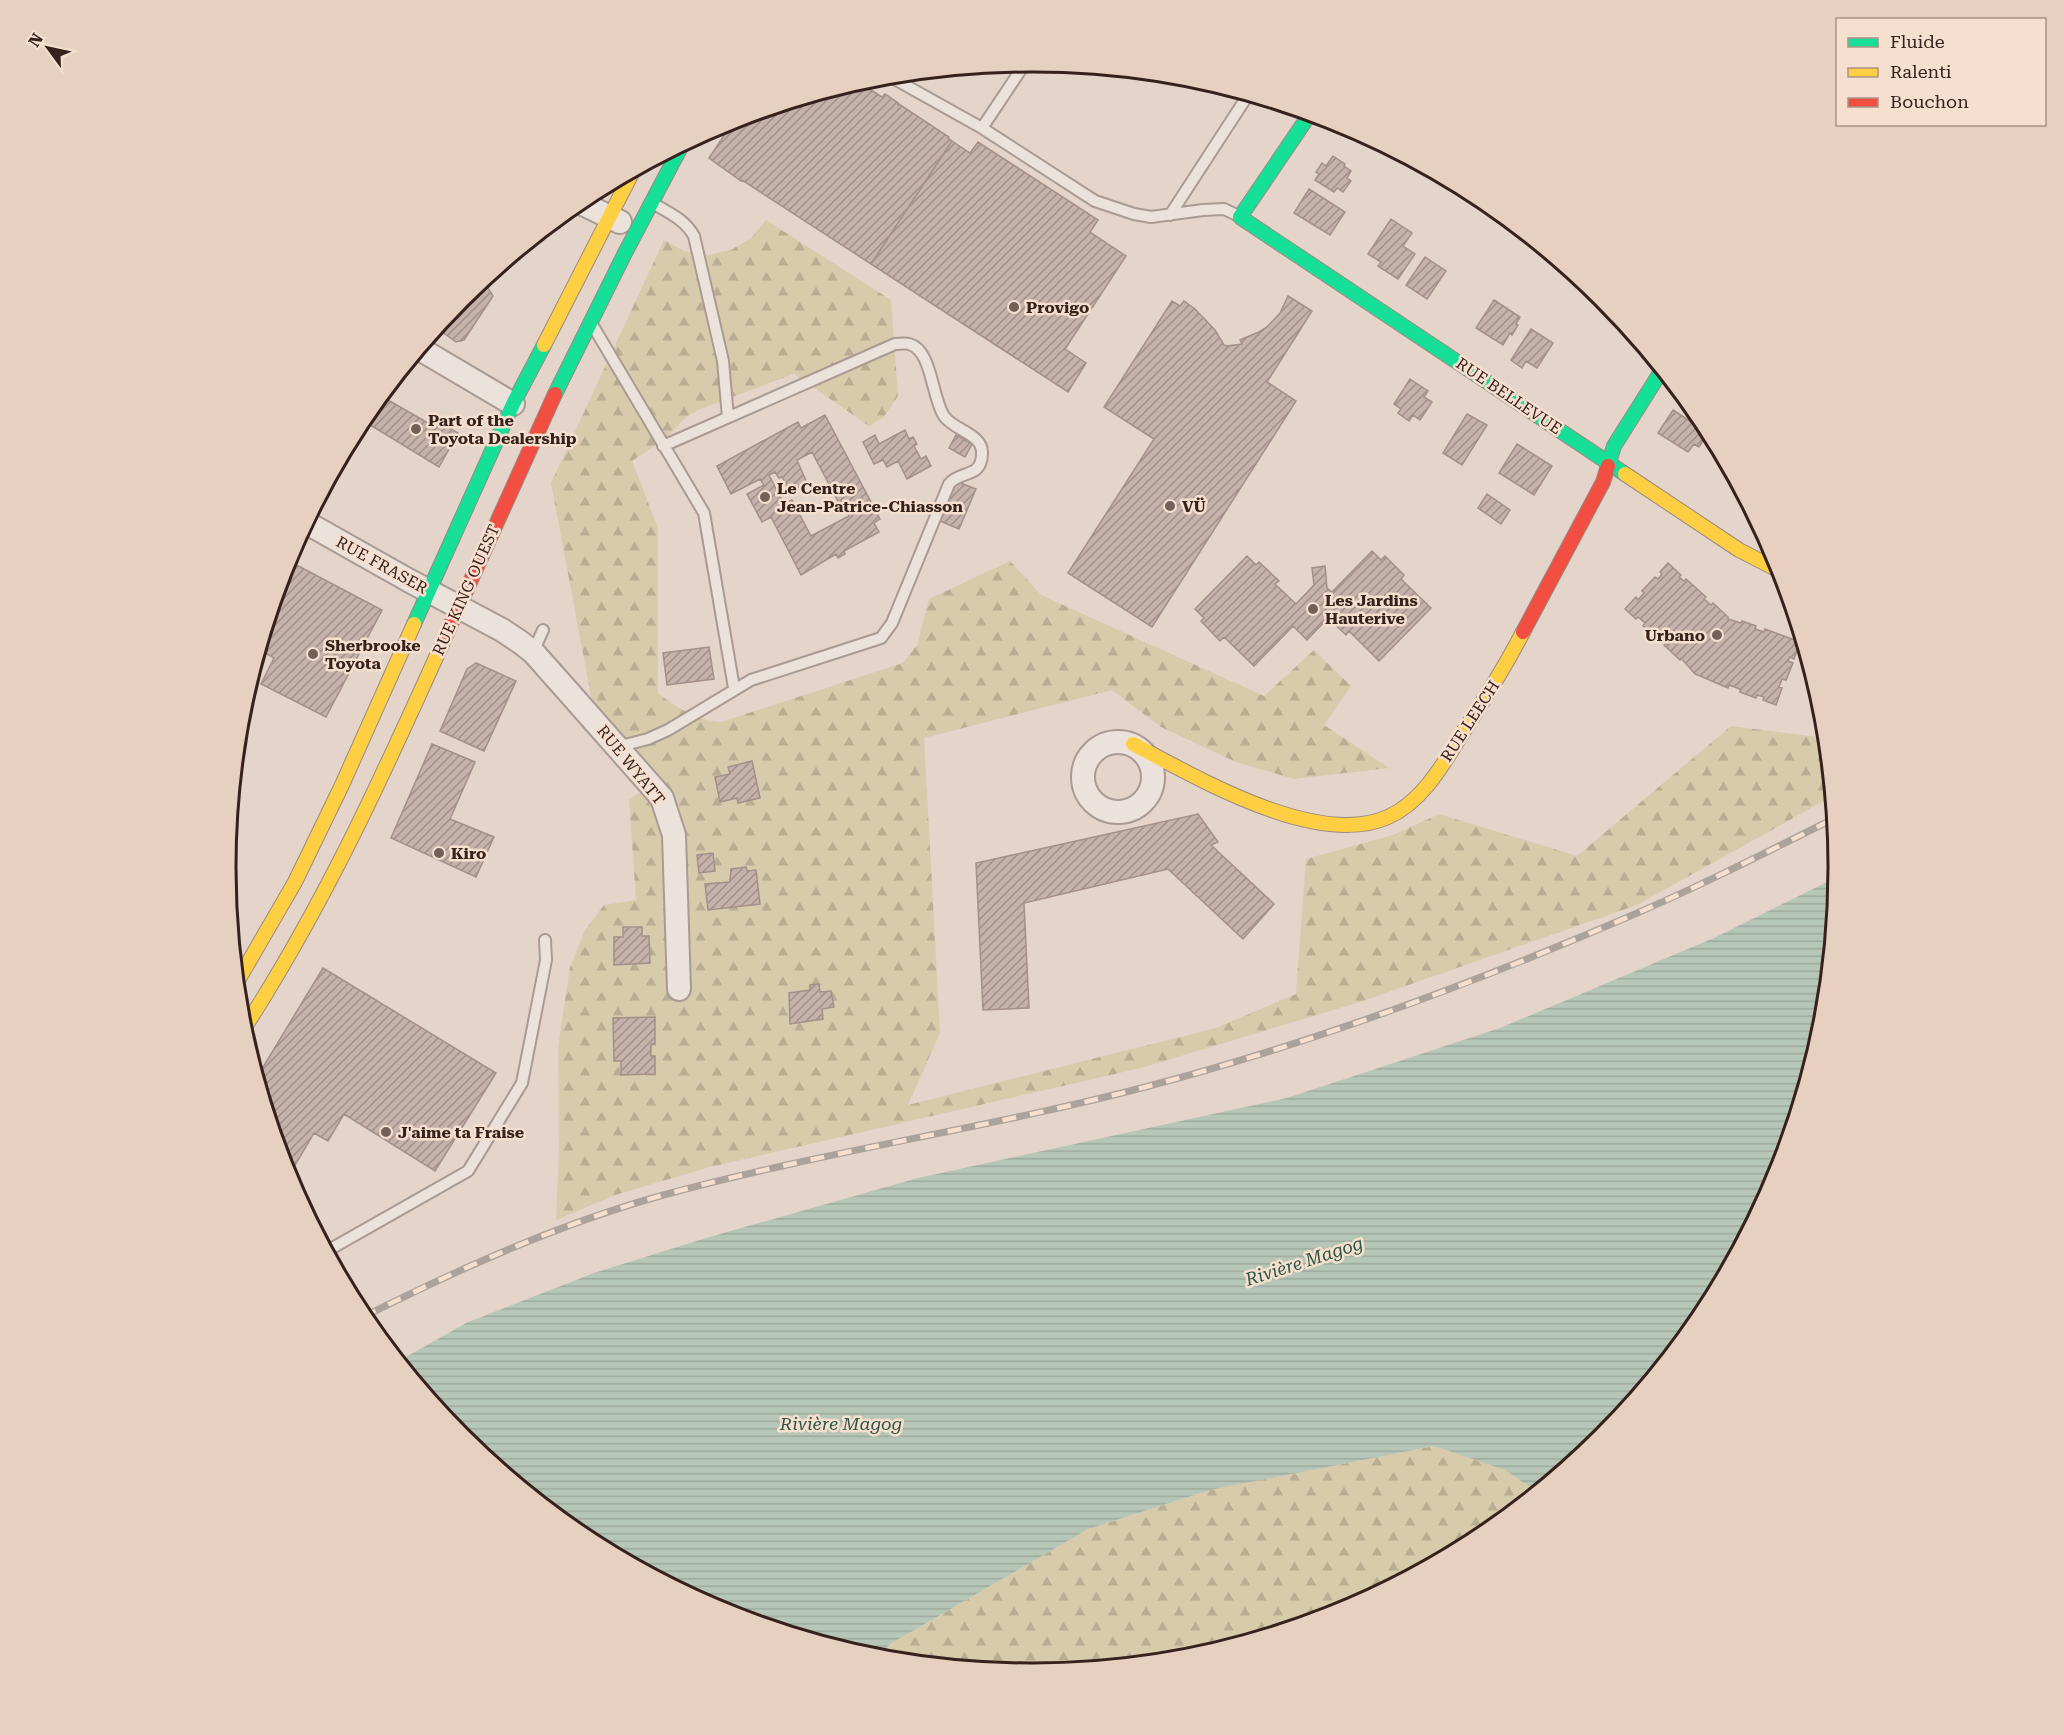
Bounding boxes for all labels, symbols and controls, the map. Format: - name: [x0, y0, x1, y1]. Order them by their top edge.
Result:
- north arrow: [18, 18, 78, 78]
- legend: [1836, 18, 2046, 126]
- text: N: [25, 30, 47, 50]
- text: Fluide: [1890, 31, 1945, 52]
- text: Ralenti: [1890, 61, 1952, 82]
- text: Bouchon: [1890, 91, 1969, 112]
- place label: Provigo: [1026, 298, 1089, 317]
- marker: Provigo: [1007, 300, 1021, 314]
- street label: RUE BELLEVUE: [1453, 354, 1565, 438]
- place label: Part of the Toyota Dealership: [428, 411, 577, 448]
- marker: Part of the Toyota Dealership: [409, 422, 423, 436]
- place label: Le Centre Jean-Patrice-Chiasson: [777, 479, 963, 516]
- marker: Le Centre Jean-Patrice-Chiasson: [758, 490, 772, 504]
- place label: VÜ: [1182, 497, 1206, 516]
- marker: VÜ: [1163, 499, 1177, 513]
- street label: RUE KING OUEST: [429, 521, 504, 658]
- street label: RUE FRASER: [333, 532, 431, 598]
- place label: Les Jardins Hauterive: [1325, 591, 1418, 628]
- marker: Les Jardins Hauterive: [1306, 602, 1320, 616]
- place label: Urbano: [1645, 626, 1705, 645]
- marker: Urbano: [1710, 628, 1724, 642]
- place label: Sherbrooke Toyota: [325, 636, 421, 673]
- marker: Sherbrooke Toyota: [306, 647, 320, 661]
- street label: RUE LEECH: [1437, 677, 1503, 765]
- street label: RUE WYATT: [593, 721, 669, 809]
- place label: Kiro: [451, 844, 486, 863]
- marker: Kiro: [432, 846, 446, 860]
- place label: J'aime ta Fraise: [398, 1123, 524, 1142]
- marker: J'aime ta Fraise: [379, 1125, 393, 1139]
- water label: Rivière Magog: [1242, 1232, 1365, 1290]
- water label: Rivière Magog: [779, 1413, 902, 1434]

